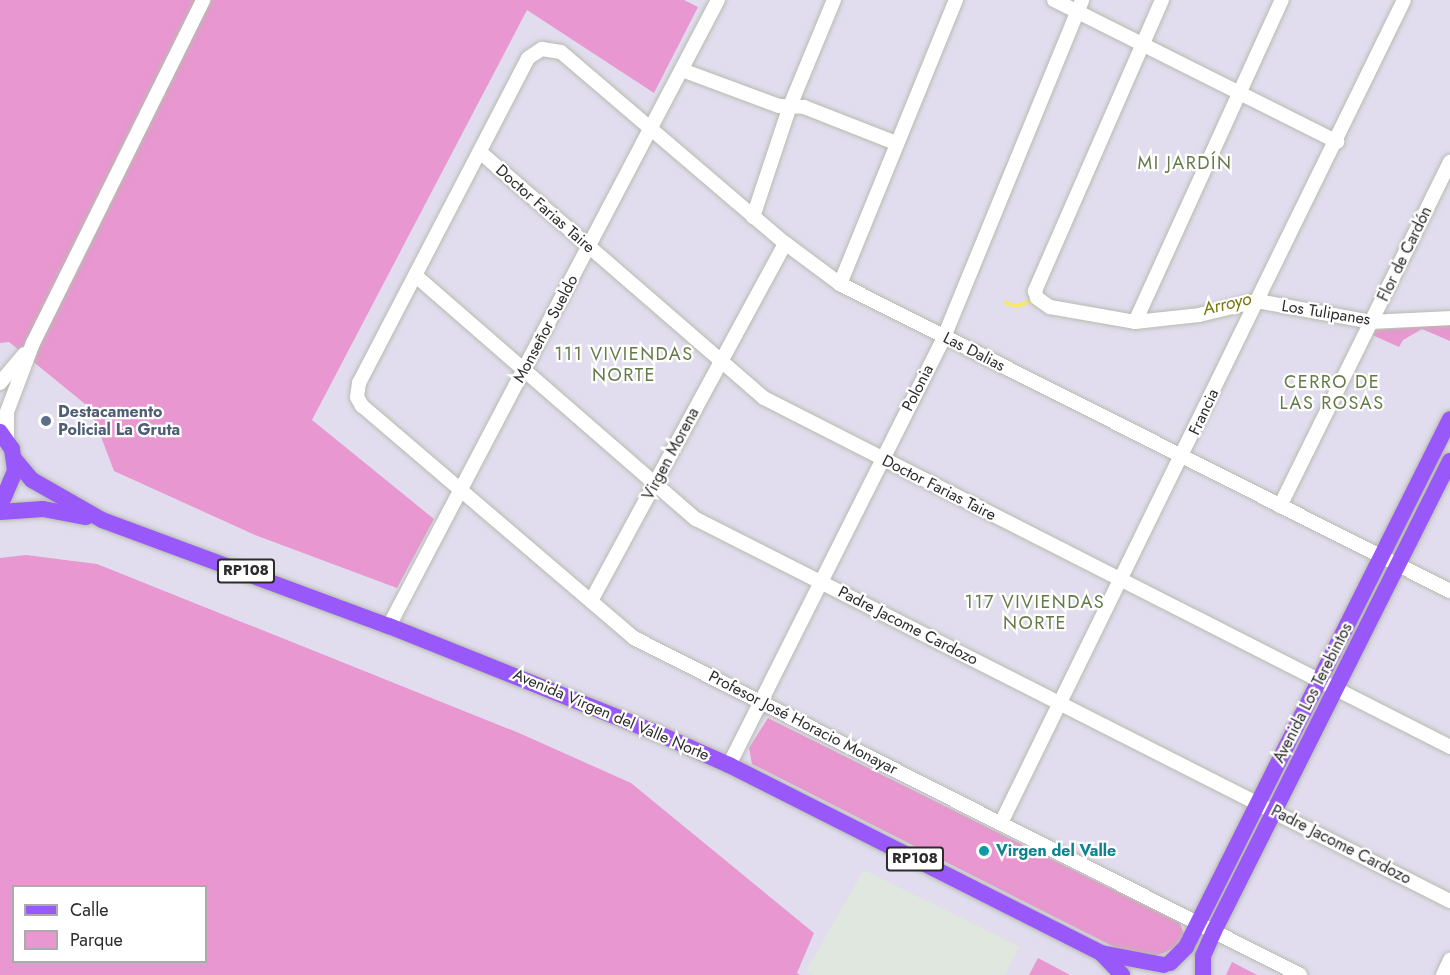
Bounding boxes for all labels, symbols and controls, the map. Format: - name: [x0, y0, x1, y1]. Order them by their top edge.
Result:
- district label: MI JARDÍN: [1138, 152, 1232, 174]
- street label: Doctor Farias Taire: [491, 161, 599, 257]
- street label: Flor de Cardón: [1374, 203, 1436, 305]
- street label: Monseñor Sueldo: [510, 272, 582, 386]
- water label: Arroyo: [1200, 288, 1254, 320]
- street label: Los Tulipanes: [1280, 297, 1372, 329]
- street label: Las Dalias: [940, 328, 1008, 376]
- district label: 111 VIVIENDAS NORTE: [554, 344, 694, 386]
- street label: Polonia: [898, 362, 938, 414]
- district label: CERRO DE LAS ROSAS: [1279, 372, 1385, 415]
- street label: Francia: [1185, 386, 1223, 438]
- place label: Destacamento Policial La Gruta: [58, 402, 180, 440]
- street label: Virgen Morena: [639, 405, 703, 503]
- marker: Destacamento Policial La Gruta: [39, 414, 53, 428]
- street label: Doctor Farias Taire: [879, 451, 999, 525]
- road number: RP108: [216, 559, 276, 583]
- street label: Padre Jacome Cardozo: [835, 582, 981, 670]
- district label: 117 VIVIENDAS NORTE: [965, 592, 1105, 634]
- street label: Avenida Los Terebintos: [1269, 620, 1357, 766]
- street label: Avenida Virgen del Valle Norte: [510, 665, 712, 765]
- street label: Profesor José Horacio Monayar: [705, 667, 901, 779]
- street label: Padre Jacome Cardozo: [1268, 801, 1414, 889]
- place label: Virgen del Valle: [996, 841, 1116, 861]
- marker: Virgen del Valle: [977, 844, 991, 858]
- road number: RP108: [885, 847, 945, 871]
- legend: [12, 885, 207, 963]
- text: Calle: [70, 897, 109, 923]
- text: Parque: [70, 927, 123, 953]

